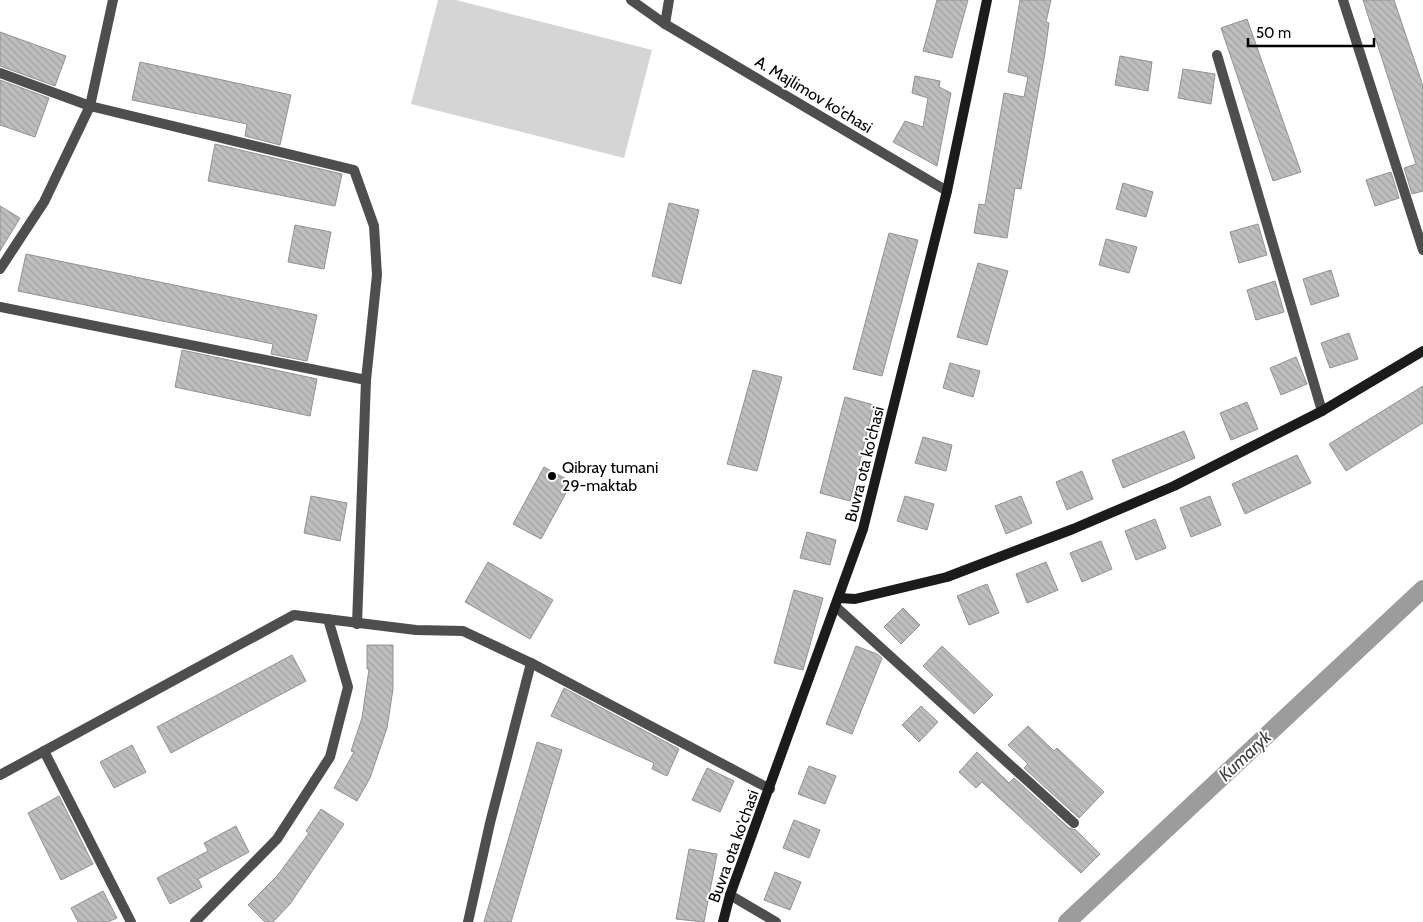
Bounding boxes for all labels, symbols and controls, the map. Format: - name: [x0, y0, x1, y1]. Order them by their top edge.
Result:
- scale bar: [1248, 15, 1374, 47]
- text: 50 m: [1256, 24, 1291, 42]
- street label: A. Majlimov ko'chasi: [752, 52, 876, 137]
- street label: Buvra ota ko'chasi: [841, 404, 888, 524]
- place label: Qibray tumani 29-maktab: [562, 458, 658, 495]
- marker: Qibray tumani 29-maktab: [546, 470, 558, 482]
- water label: Kumaryk: [1214, 725, 1277, 786]
- street label: Buvra ota ko'chasi: [704, 787, 763, 905]

